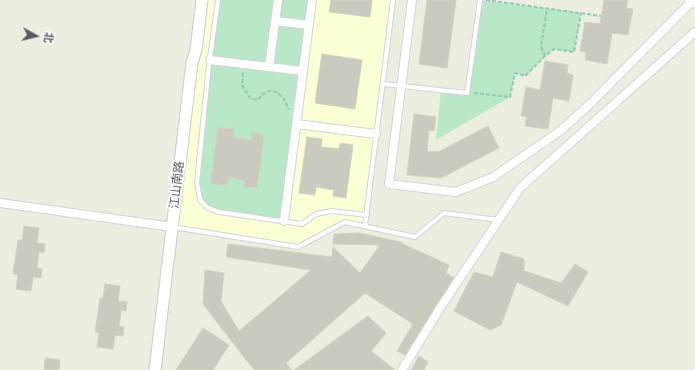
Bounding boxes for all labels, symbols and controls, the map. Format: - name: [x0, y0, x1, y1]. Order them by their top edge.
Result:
- north arrow: [16, 16, 56, 56]
- text: 北: [40, 31, 57, 44]
- street label: 江山南路: [168, 160, 188, 210]

